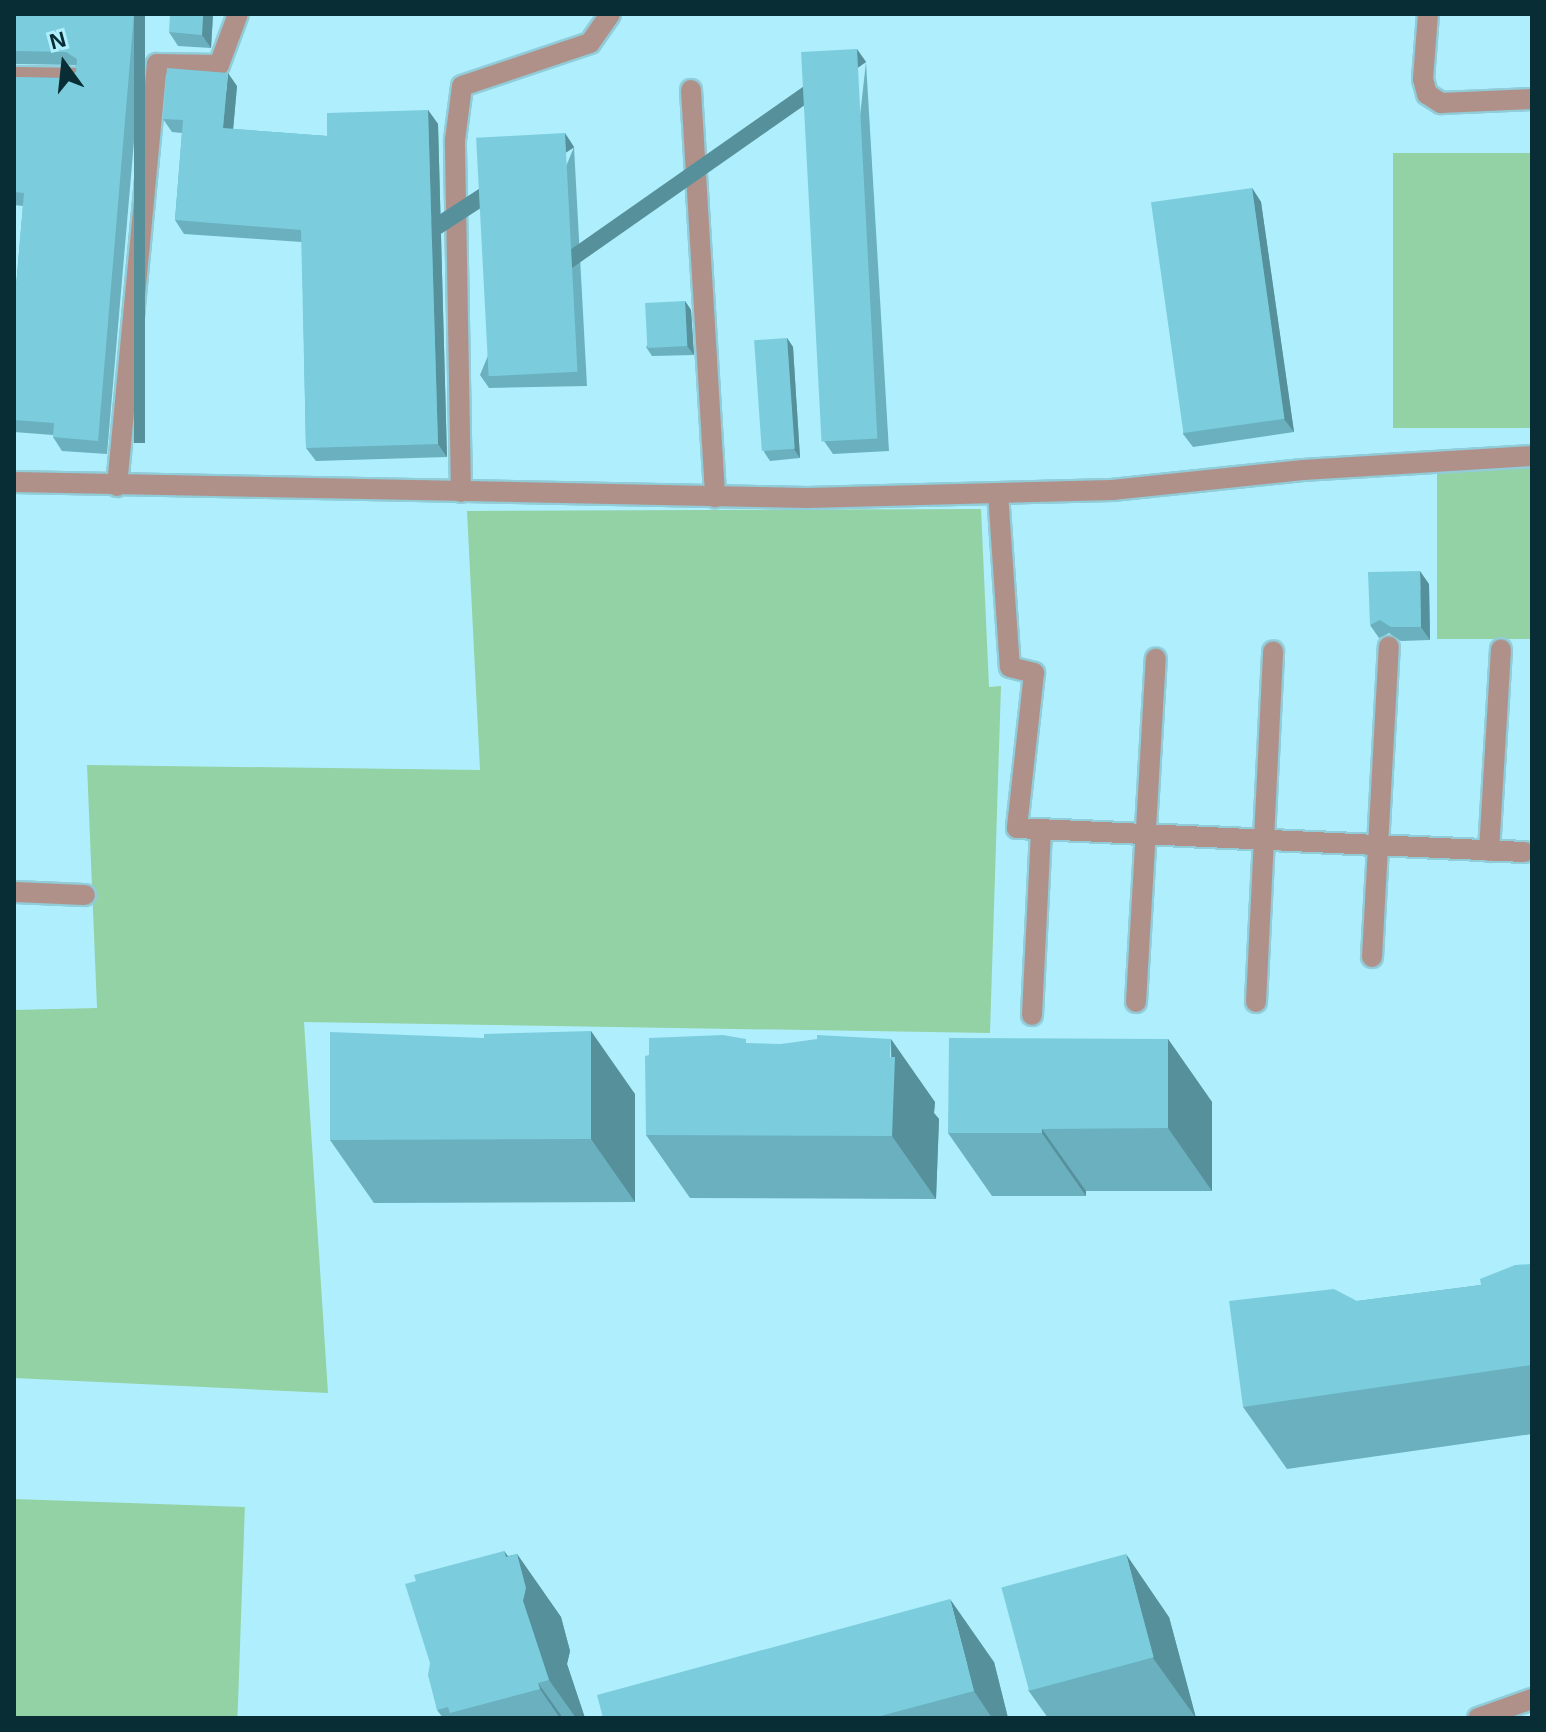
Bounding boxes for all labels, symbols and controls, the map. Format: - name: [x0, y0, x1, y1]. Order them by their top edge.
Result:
- north arrow: [24, 24, 104, 104]
- text: N: [47, 26, 69, 54]

